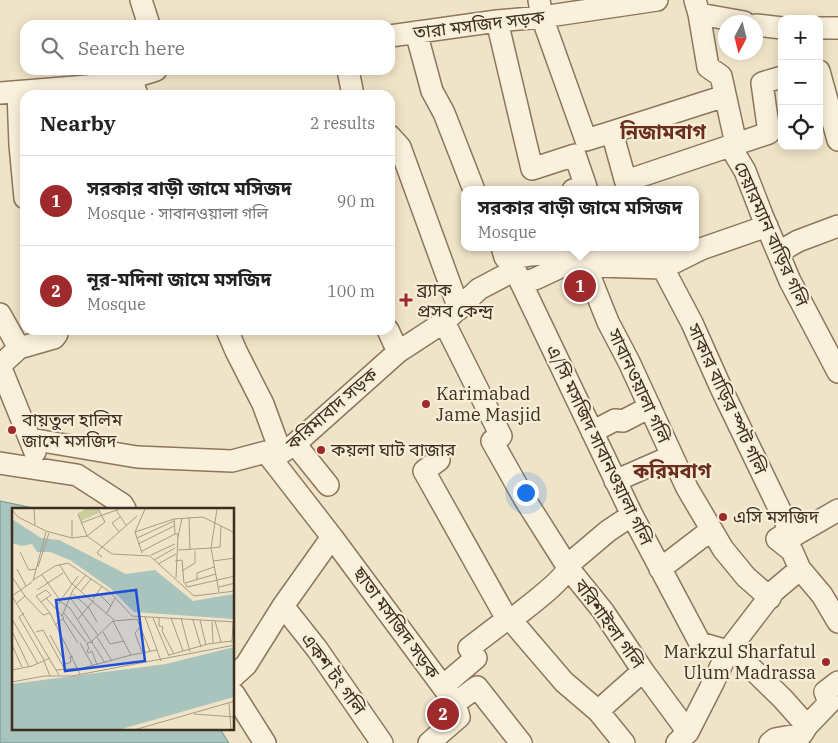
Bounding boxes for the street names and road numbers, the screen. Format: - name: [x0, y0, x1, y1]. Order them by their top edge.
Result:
- street label: তারা মসজিদ সড়ক: [411, 5, 547, 44]
- street label: চেয়ারম্যান বাড়ির গলি: [729, 158, 814, 311]
- street label: সাকার বাড়ির স্পট গলি: [682, 319, 773, 479]
- street label: সাবানওয়ালা গলি: [603, 324, 676, 447]
- street label: এ/সি মসজিদ সাবানওয়ালা গলি: [541, 341, 658, 549]
- street label: করিমাবাদ সড়ক: [280, 362, 383, 455]
- street label: ছাতা মসজিদ সড়ক: [348, 561, 445, 684]
- street label: বরিশাইলা গলি: [569, 574, 650, 673]
- street label: একশ টং গলি: [296, 628, 371, 720]

